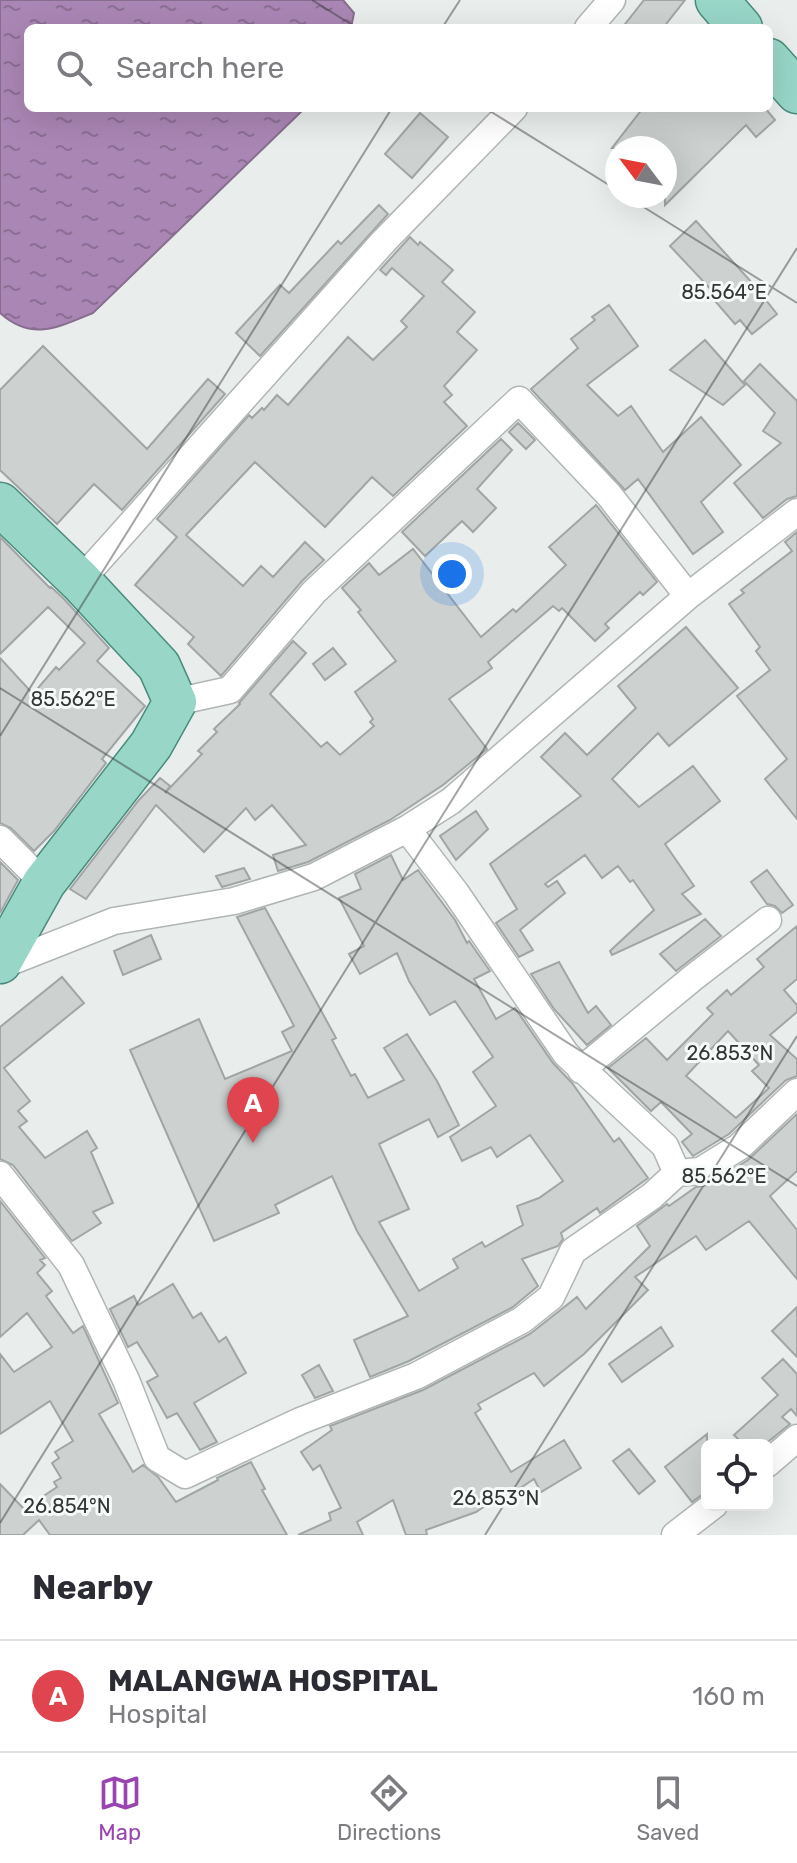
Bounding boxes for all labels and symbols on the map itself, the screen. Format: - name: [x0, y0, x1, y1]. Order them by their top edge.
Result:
- north arrow: [605, 136, 677, 208]
- text: 85.564°E: [681, 280, 767, 304]
- your location: [432, 554, 472, 594]
- text: 85.562°E: [30, 687, 116, 711]
- text: 26.853°N: [687, 1041, 773, 1065]
- pin: A: [227, 1077, 279, 1143]
- text: 85.562°E: [681, 1164, 767, 1188]
- text: 26.853°N: [453, 1486, 539, 1510]
- text: 26.854°N: [23, 1494, 111, 1518]

